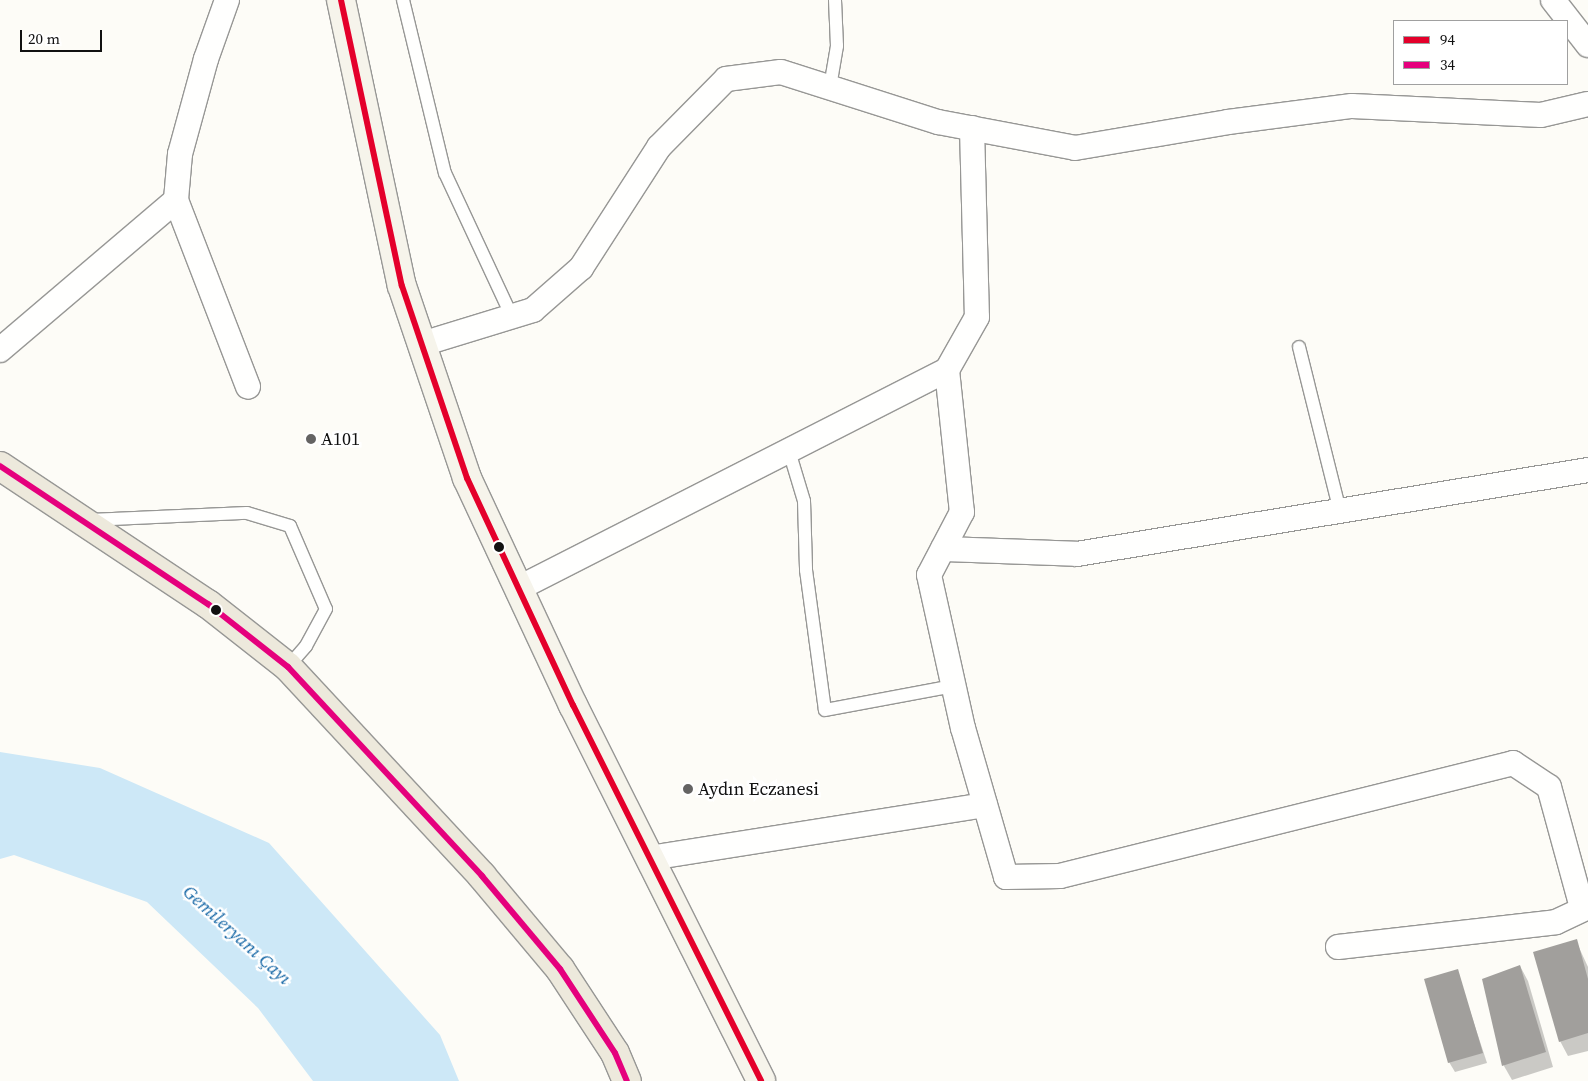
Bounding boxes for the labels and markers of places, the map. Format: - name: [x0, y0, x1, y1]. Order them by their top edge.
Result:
- place label: A101: [321, 428, 360, 450]
- marker: A101: [305, 433, 317, 445]
- unlabelled marker: [494, 542, 504, 552]
- unlabelled marker: [211, 605, 221, 615]
- place label: Aydın Eczanesi: [698, 778, 819, 800]
- marker: Aydın Eczanesi: [682, 783, 694, 795]

